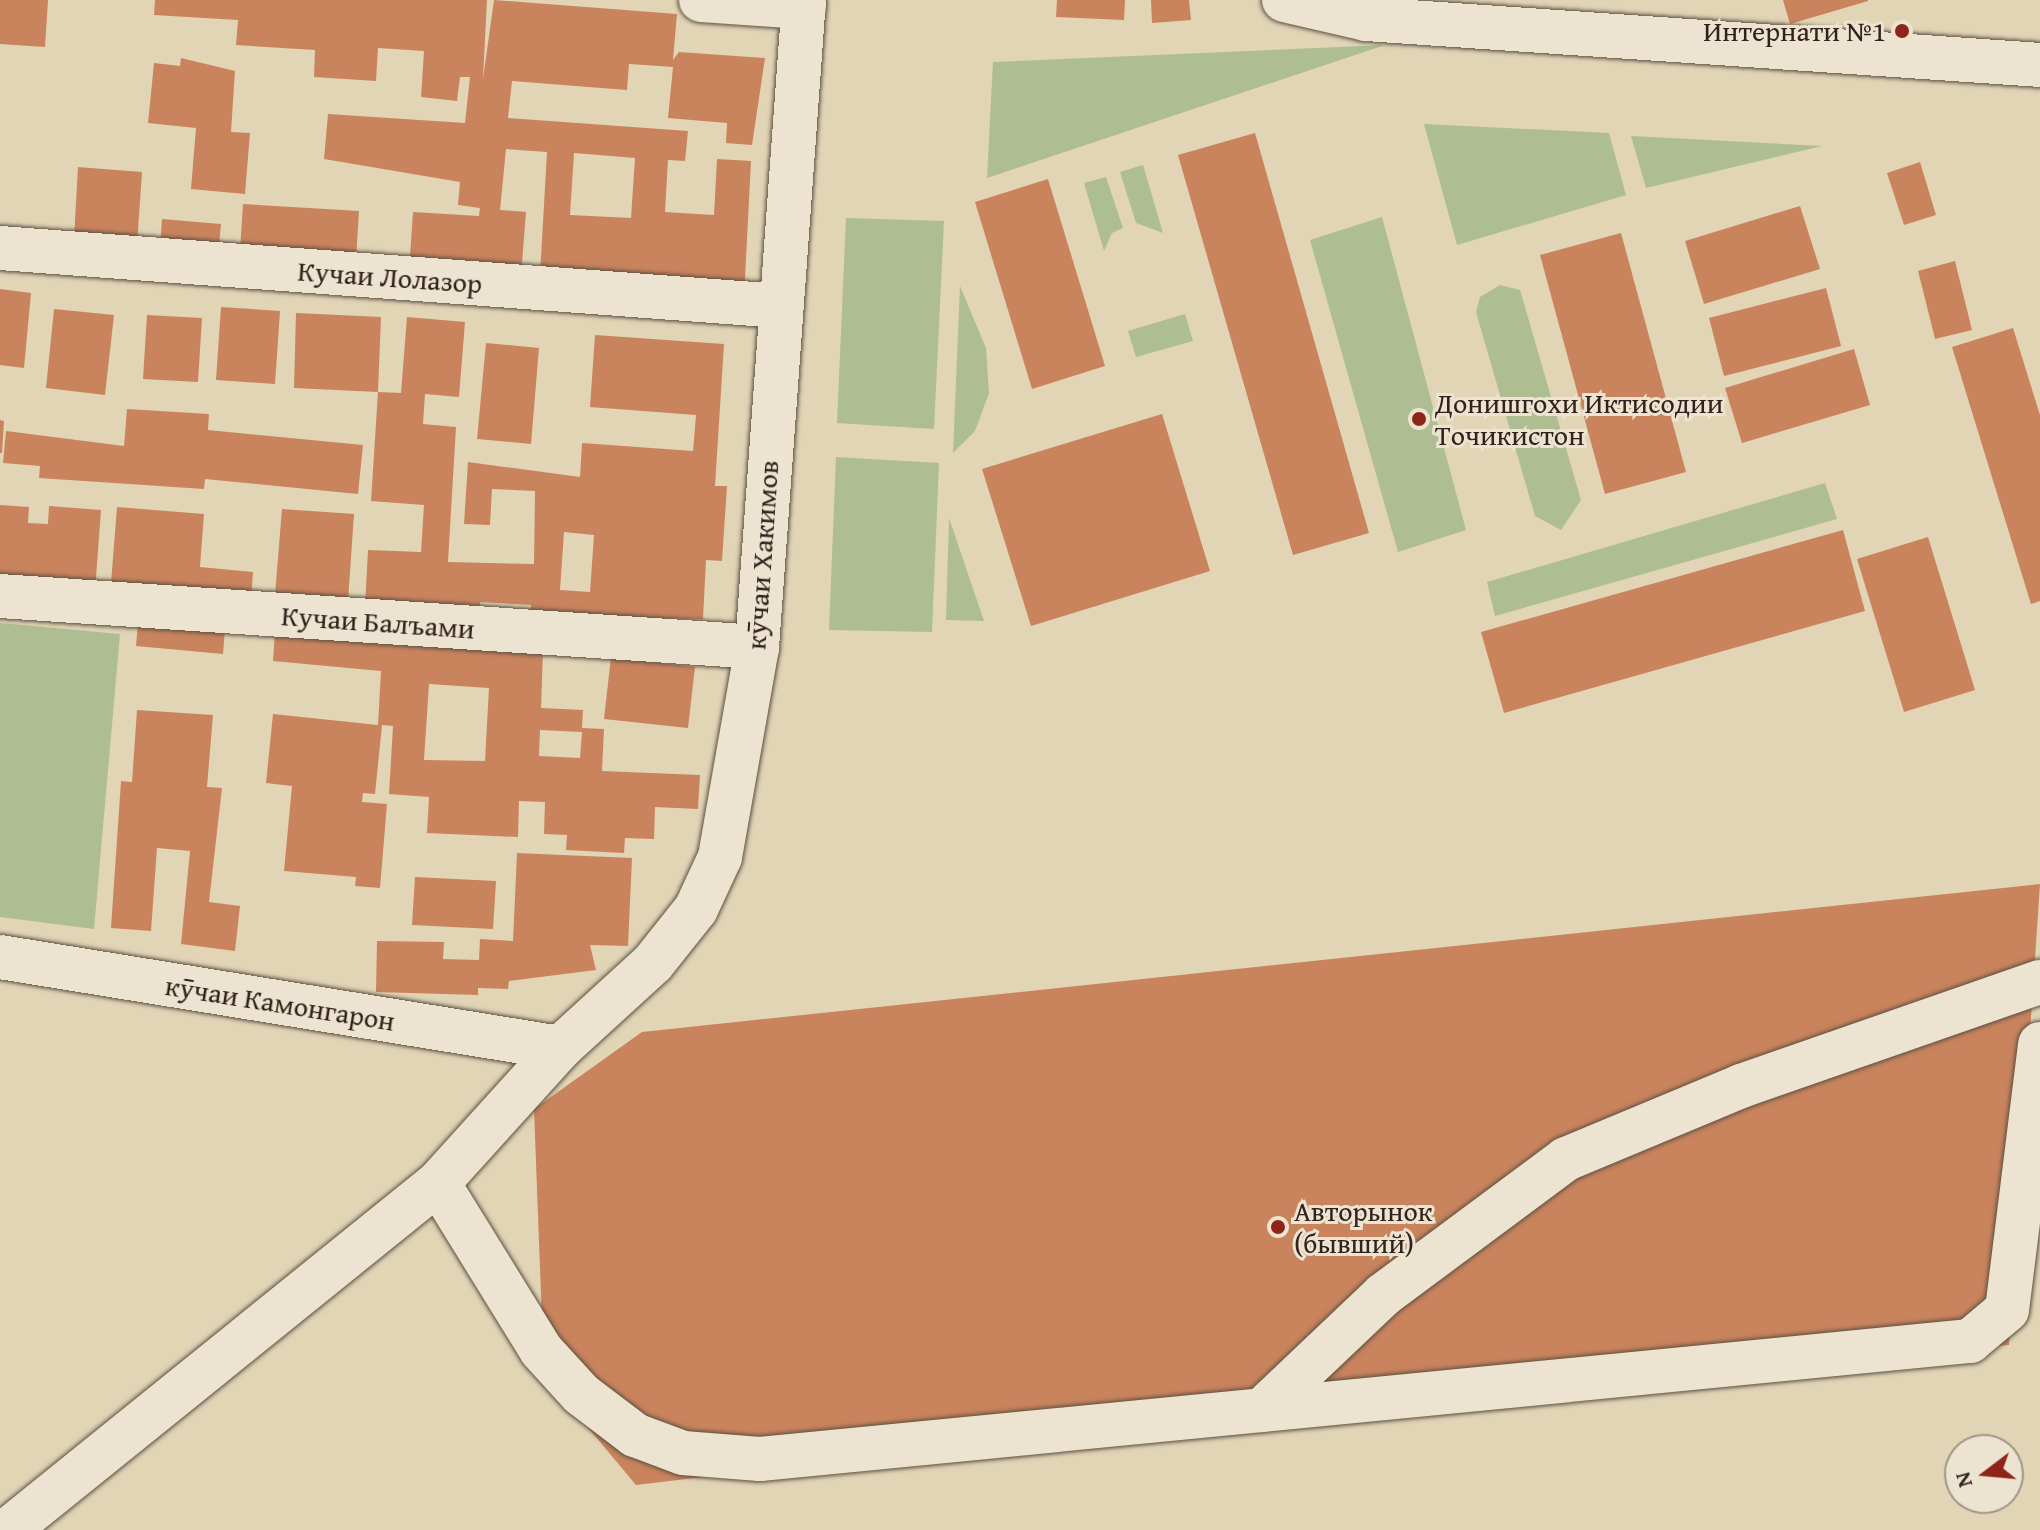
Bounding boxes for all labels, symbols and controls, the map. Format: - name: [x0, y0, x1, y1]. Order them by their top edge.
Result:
- place label: Интернати №1: [1703, 14, 1886, 48]
- marker: Интернати №1: [1893, 22, 1911, 40]
- street label: Кучаи Лолазор: [297, 254, 483, 300]
- place label: Донишгохи Иктисодии Точикистон: [1435, 386, 1723, 452]
- marker: Донишгохи Иктисодии Точикистон: [1410, 410, 1428, 428]
- street label: кӯчаи Хакимов: [739, 459, 785, 651]
- street label: Кучаи Балъами: [280, 598, 476, 646]
- street label: кӯчаи Камонгарон: [163, 968, 397, 1038]
- place label: Авторынок (бывший): [1294, 1194, 1432, 1260]
- marker: Авторынок (бывший): [1269, 1218, 1287, 1236]
- north arrow: [1944, 1434, 2024, 1514]
- text: N: [1945, 1469, 1980, 1492]

